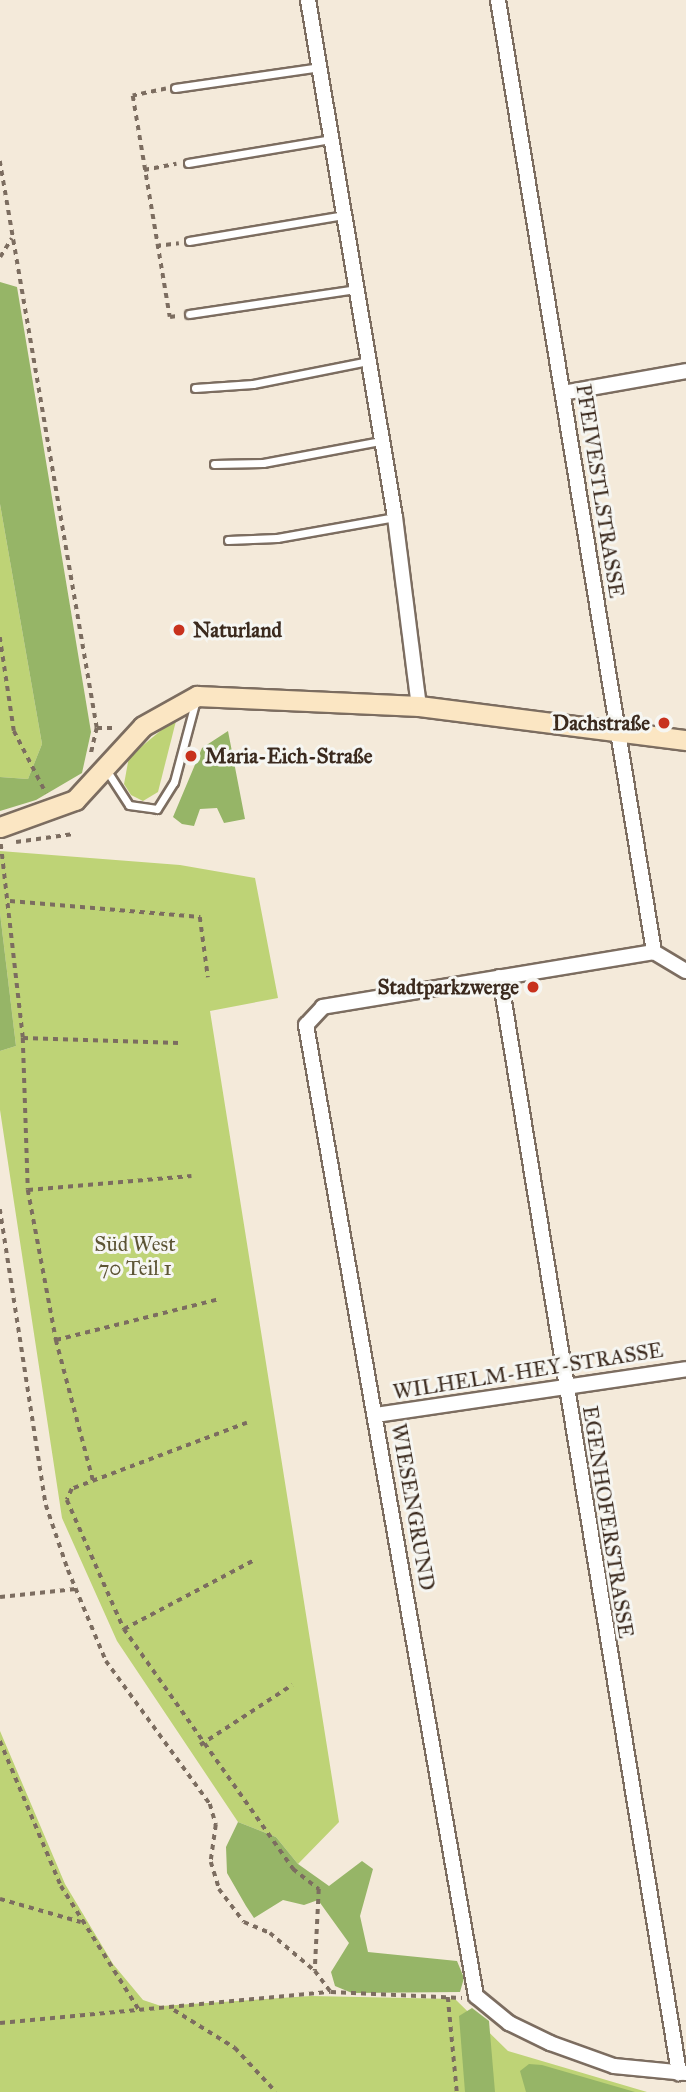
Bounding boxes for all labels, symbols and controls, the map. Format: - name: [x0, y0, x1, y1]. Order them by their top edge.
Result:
- street label: PFEIVESTLSTRASSE: [571, 382, 629, 600]
- place label: Naturland: [193, 617, 282, 643]
- marker: Naturland: [171, 622, 187, 638]
- place label: Dachstraße: [553, 710, 650, 736]
- marker: Dachstraße: [656, 715, 672, 731]
- place label: Maria-Eich-Straße: [205, 743, 372, 769]
- marker: Maria-Eich-Straße: [183, 748, 199, 764]
- place label: Stadtparkzwerge: [377, 974, 519, 1000]
- marker: Stadtparkzwerge: [525, 979, 541, 995]
- park label: Süd West 70 Teil 1: [94, 1231, 176, 1281]
- street label: WILHELM-HEY-STRASSE: [391, 1337, 665, 1405]
- street label: EGENHOFERSTRASSE: [577, 1404, 639, 1640]
- street label: WIESENGRUND: [386, 1422, 440, 1592]

